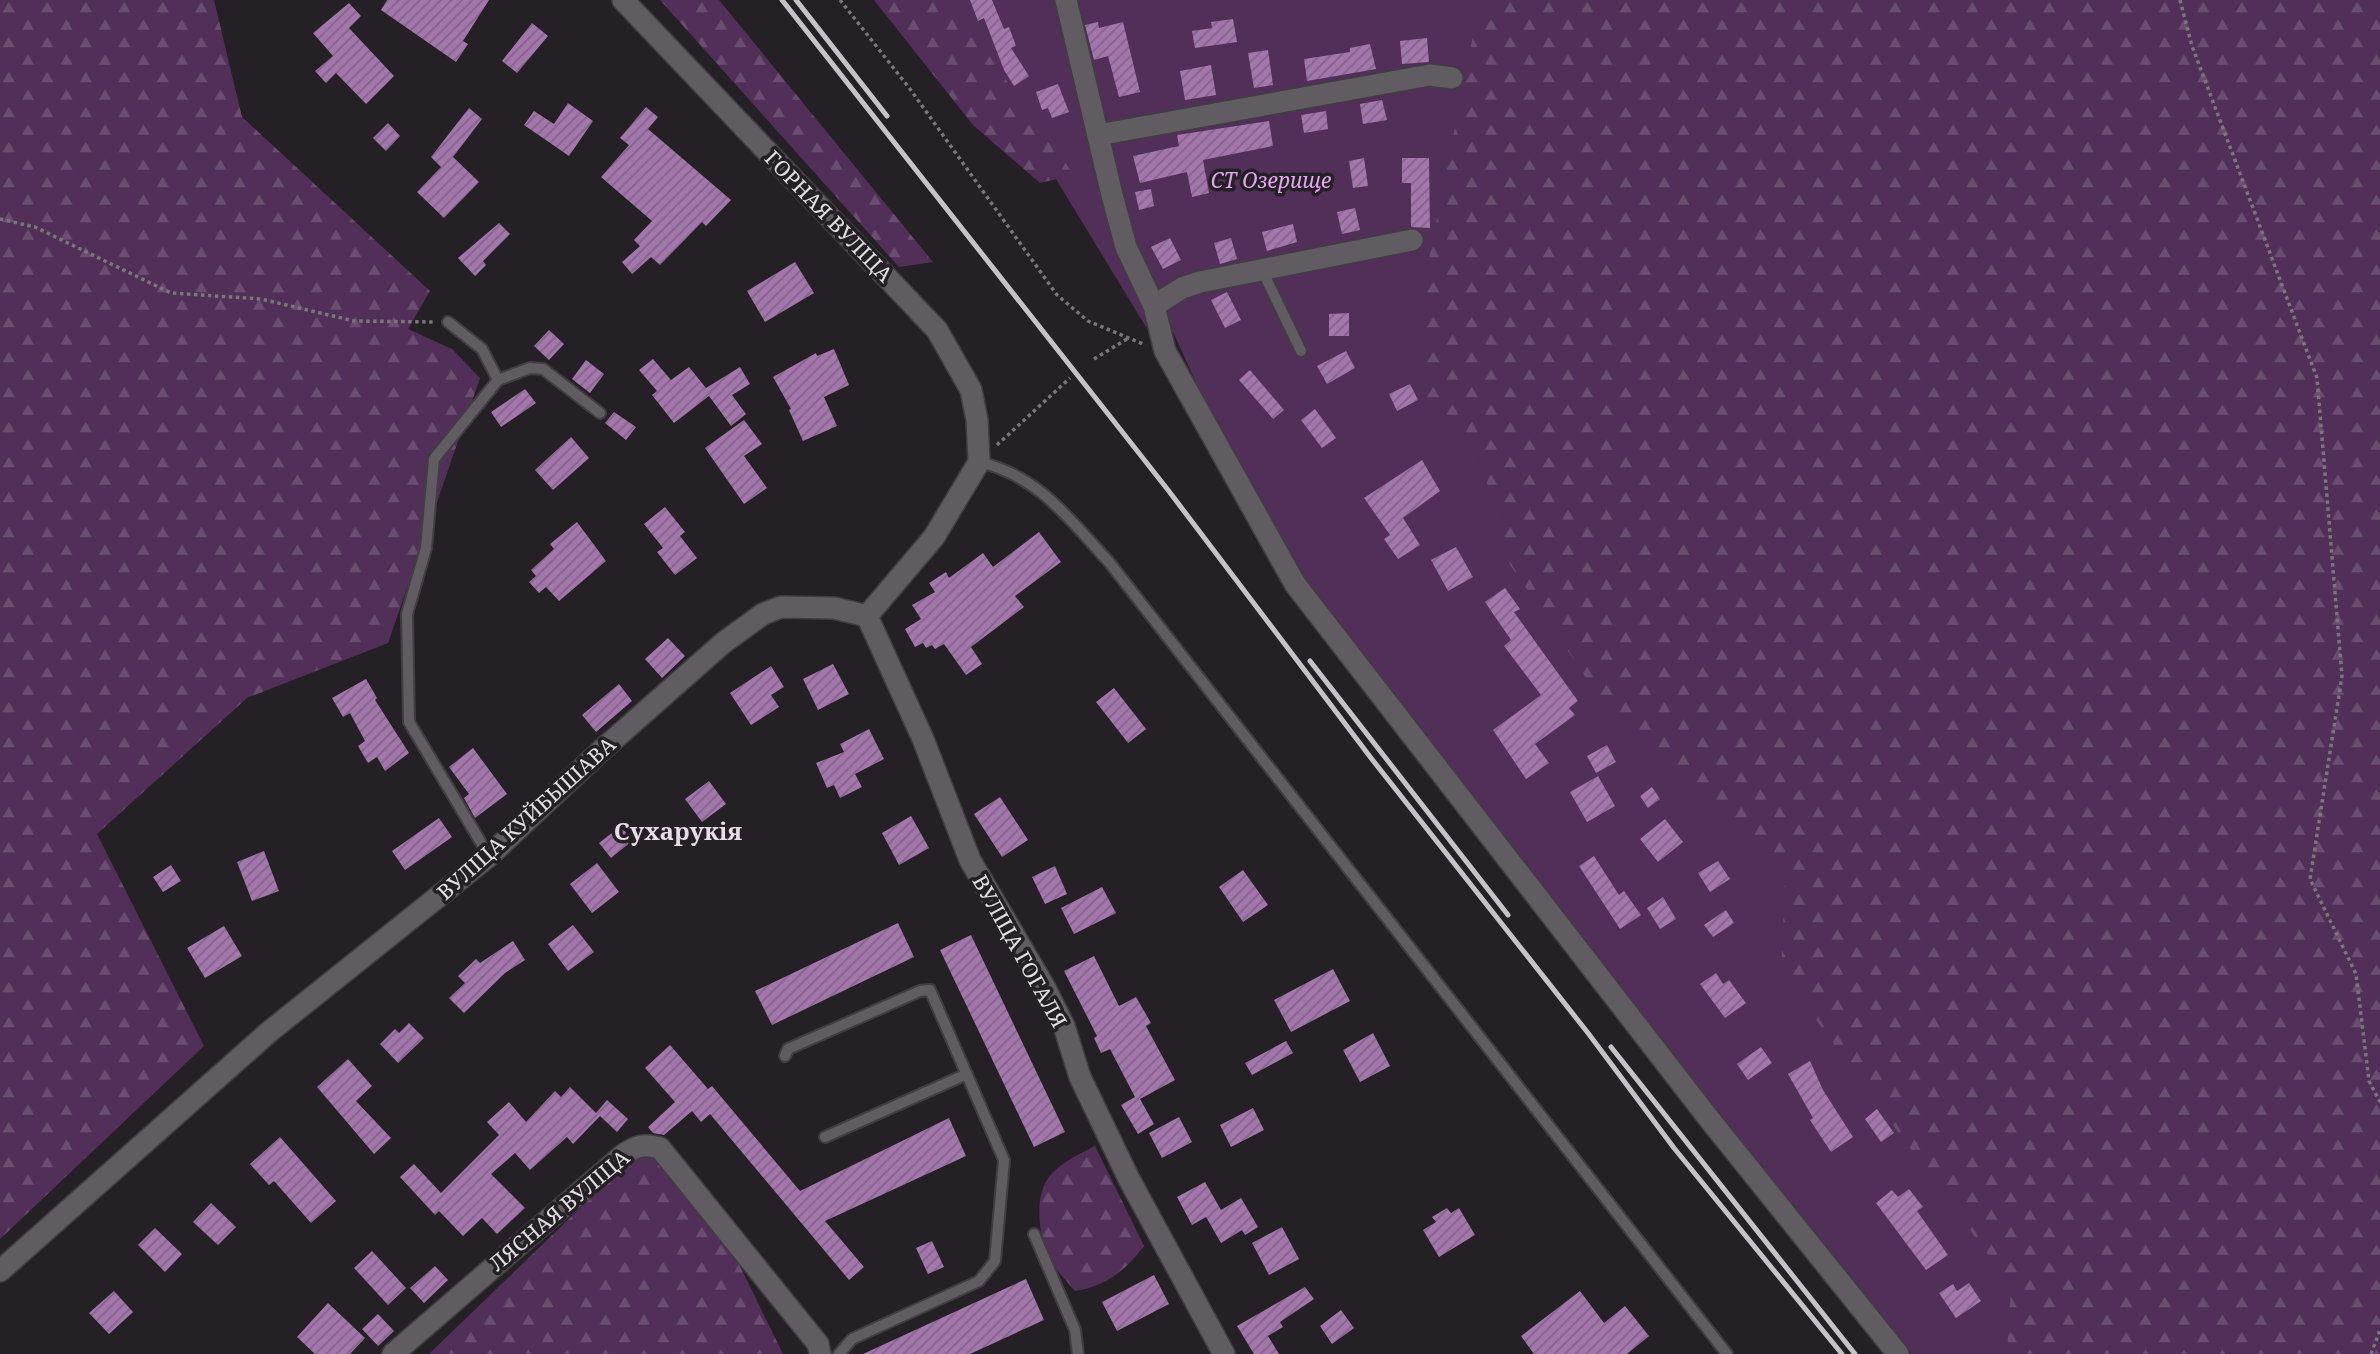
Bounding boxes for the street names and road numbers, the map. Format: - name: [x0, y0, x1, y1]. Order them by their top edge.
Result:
- street label: ГОРНАЯ ВУЛІЦА: [759, 144, 899, 288]
- street label: ВУЛІЦА КУЙБЫШАВА: [431, 730, 621, 906]
- street label: ВУЛІЦА ГОГАЛЯ: [966, 870, 1074, 1032]
- street label: ЛЯСНАЯ ВУЛІЦА: [483, 1143, 635, 1277]

